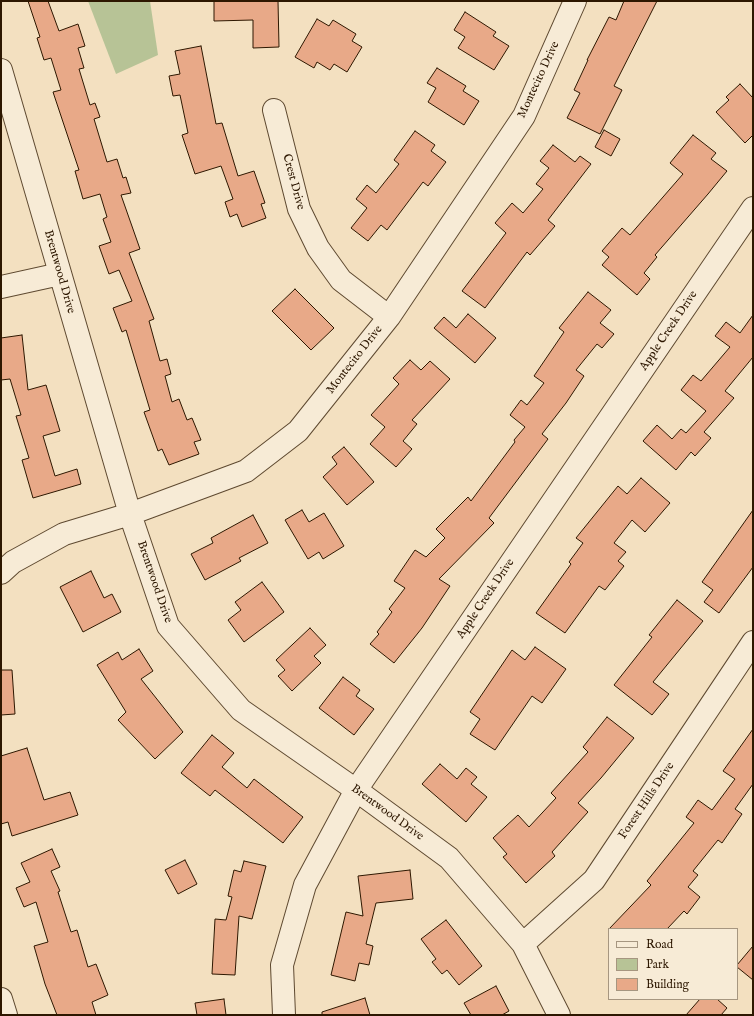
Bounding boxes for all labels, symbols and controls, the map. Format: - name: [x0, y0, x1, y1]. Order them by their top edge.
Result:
- street label: Montecito Drive: [515, 39, 563, 121]
- street label: Crest Drive: [279, 152, 307, 212]
- street label: Brentwood Drive: [40, 229, 78, 315]
- street label: Apple Creek Drive: [637, 288, 701, 374]
- street label: Montecito Drive: [324, 323, 386, 397]
- street label: Brentwood Drive: [133, 539, 175, 625]
- street label: Apple Creek Drive: [454, 556, 518, 642]
- street label: Forest Hills Drive: [616, 760, 678, 842]
- street label: Brentwood Drive: [348, 782, 426, 844]
- legend: [608, 928, 738, 1000]
- text: Road: [646, 937, 673, 952]
- text: Park: [646, 957, 669, 972]
- text: Building: [646, 977, 689, 992]

